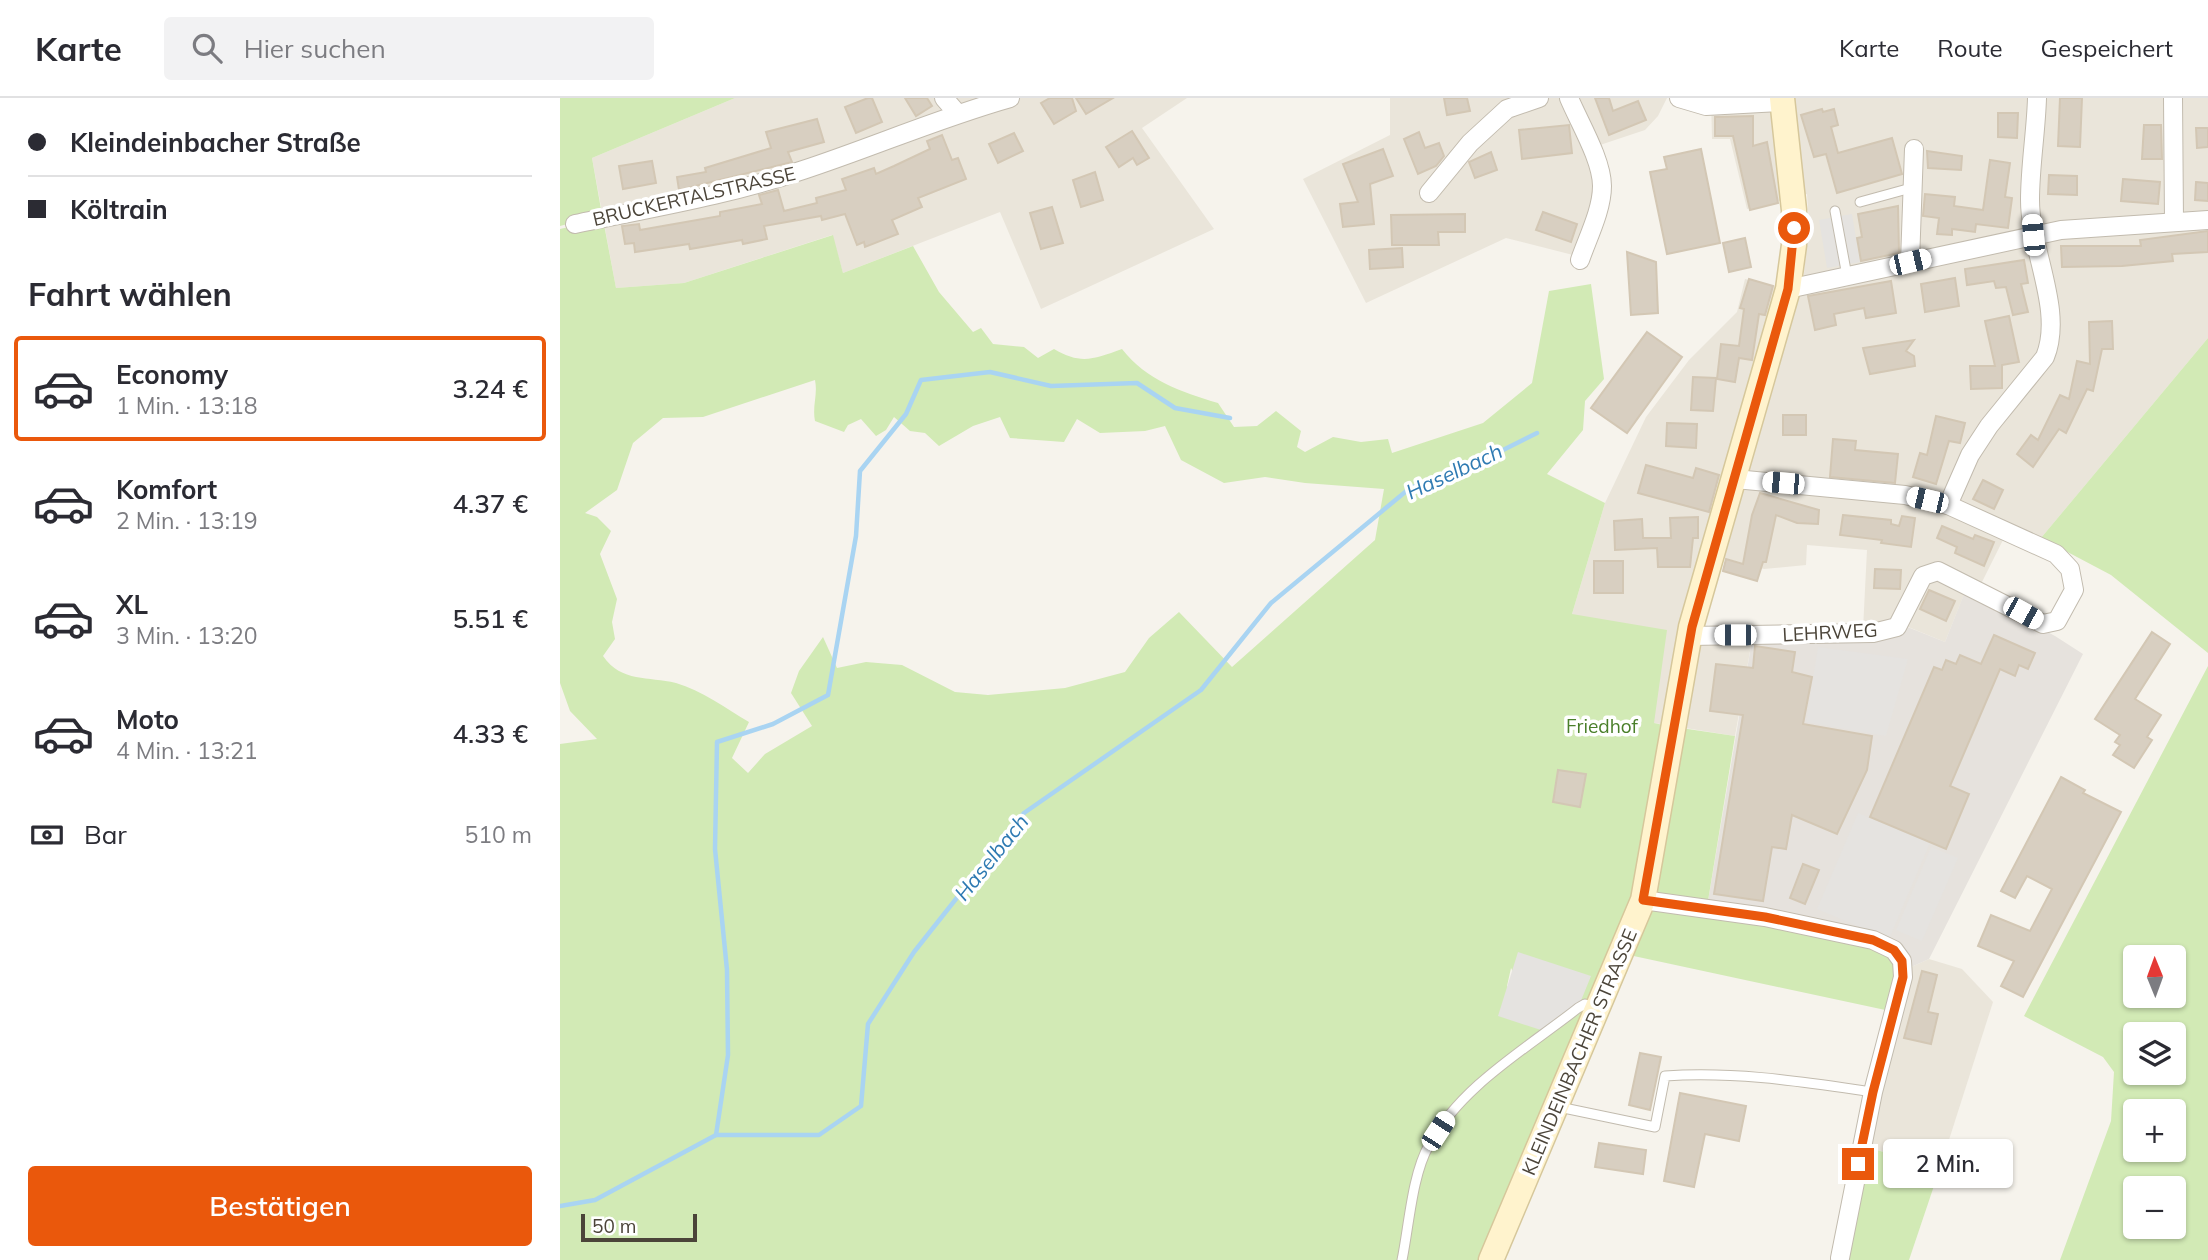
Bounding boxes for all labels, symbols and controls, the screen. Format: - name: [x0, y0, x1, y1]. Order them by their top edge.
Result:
- search box: [164, 17, 654, 80]
- text: Karte: [35, 28, 122, 69]
- icon: search: [188, 29, 226, 67]
- text: Hier suchen: [244, 32, 386, 65]
- text: Karte: [1839, 33, 1899, 63]
- text: Route: [1937, 33, 2003, 63]
- text: Gespeichert: [2041, 33, 2173, 63]
- text: Kleindeinbacher Straße: [70, 126, 361, 159]
- street label: BRUCKERTALSTRASSE: [590, 161, 798, 231]
- text: Költrain: [70, 193, 168, 226]
- route start: [1778, 212, 1810, 244]
- car: [2021, 213, 2046, 257]
- car: [1888, 247, 1933, 277]
- text: Fahrt wählen: [28, 274, 232, 314]
- icon: car: [32, 357, 95, 420]
- text: Economy: [116, 358, 228, 391]
- text: 3.24 €: [452, 372, 528, 405]
- text: 1 Min. · 13:18: [116, 391, 258, 420]
- water label: Haselbach: [1402, 437, 1506, 505]
- car: [1762, 471, 1805, 495]
- icon: car: [32, 472, 95, 535]
- text: Komfort: [116, 473, 217, 506]
- car: [1905, 485, 1950, 515]
- text: 4.37 €: [452, 487, 528, 520]
- text: 2 Min. · 13:19: [116, 506, 258, 535]
- icon: car: [32, 587, 95, 650]
- text: XL: [116, 588, 148, 621]
- car: [2000, 594, 2047, 632]
- text: 5.51 €: [452, 602, 528, 635]
- street label: LEHRWEG: [1782, 618, 1878, 646]
- text: 3 Min. · 13:20: [116, 621, 258, 650]
- car: [1715, 625, 1757, 646]
- icon: car: [32, 702, 95, 765]
- text: Moto: [116, 703, 179, 736]
- park label: Friedhof: [1566, 714, 1639, 738]
- text: 4.33 €: [452, 717, 528, 750]
- text: 4 Min. · 13:21: [116, 736, 258, 765]
- water label: Haselbach: [948, 809, 1034, 905]
- icon: cash: [28, 816, 66, 854]
- text: Bar: [84, 818, 127, 851]
- text: 510 m: [464, 820, 532, 849]
- street label: KLEINDEINBACHER STRASSE: [1516, 925, 1642, 1179]
- north arrow: [2123, 945, 2186, 1008]
- map controls: [2123, 945, 2186, 1239]
- button: layers: [2123, 1022, 2186, 1085]
- button: +: [2123, 1099, 2186, 1162]
- car: [1418, 1108, 1459, 1154]
- callout: 2 Min.: [1882, 1140, 2012, 1188]
- route end: [1842, 1148, 1874, 1180]
- text: 2 Min.: [1916, 1149, 1980, 1178]
- button: Bestätigen: [28, 1166, 532, 1246]
- button: −: [2123, 1176, 2186, 1239]
- scale bar: [581, 1211, 696, 1243]
- text: 50 m: [592, 1214, 636, 1238]

